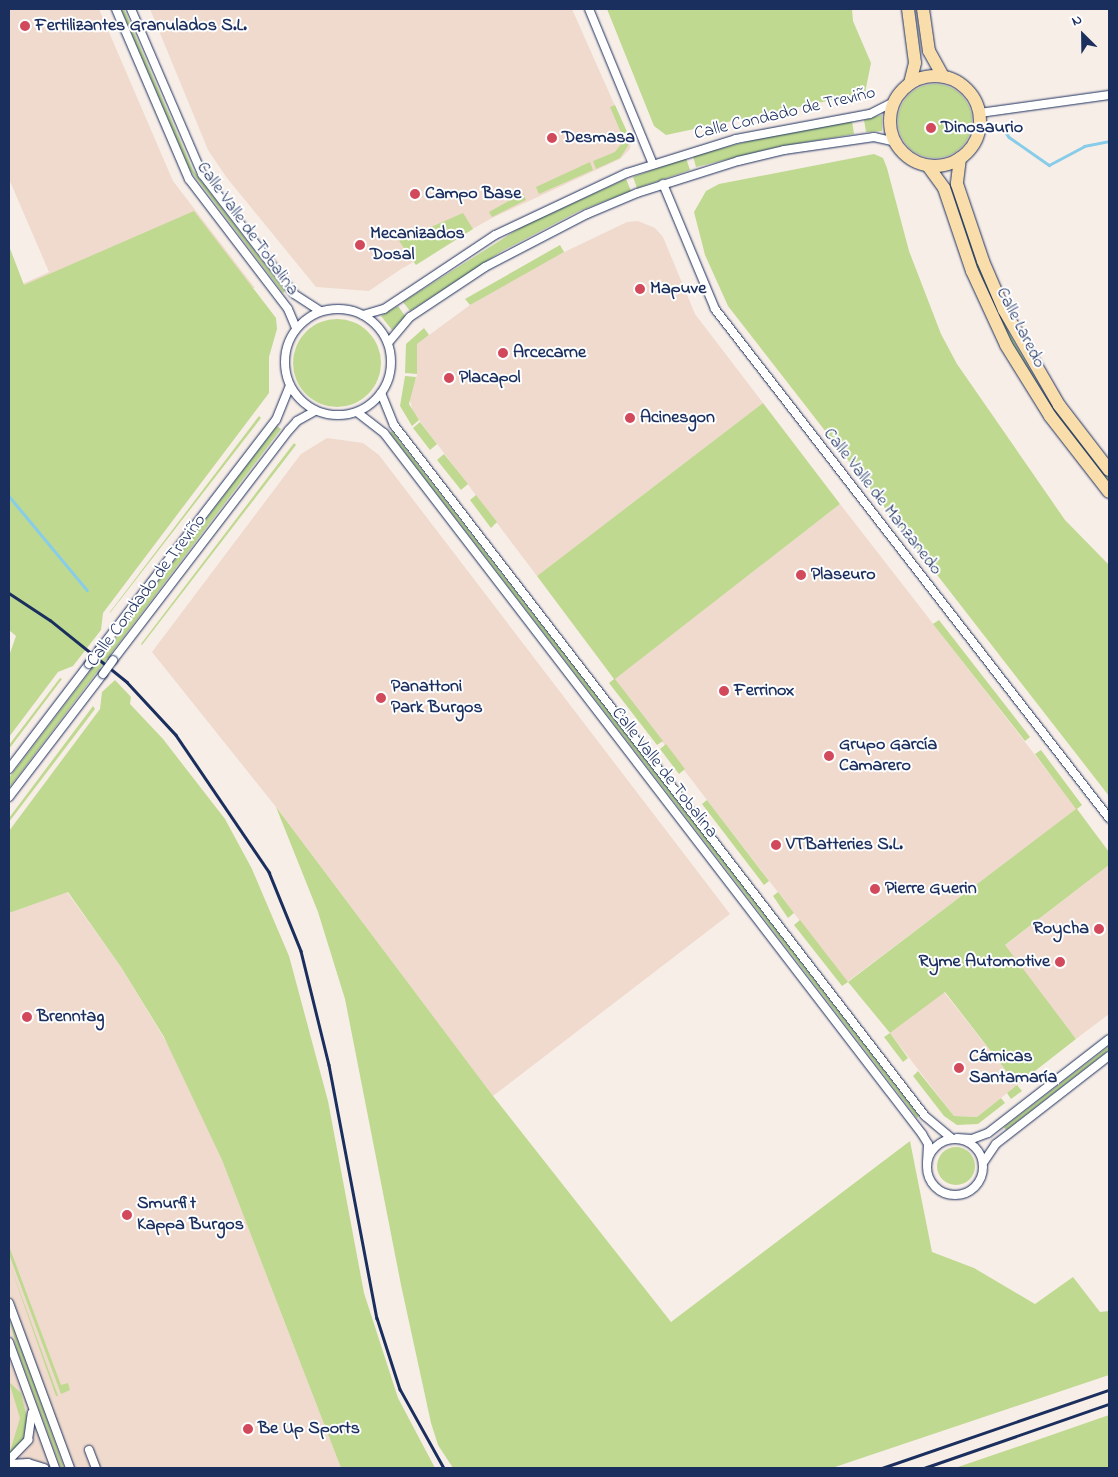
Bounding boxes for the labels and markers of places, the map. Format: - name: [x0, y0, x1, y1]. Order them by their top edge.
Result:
- place label: Fertilizantes Granulados S.L.: [35, 15, 247, 37]
- marker: Fertilizantes Granulados S.L.: [19, 20, 31, 32]
- place label: Dinosaurio: [941, 117, 1023, 139]
- marker: Dinosaurio: [925, 122, 937, 134]
- place label: Desmasa: [562, 127, 635, 149]
- marker: Desmasa: [546, 132, 558, 144]
- place label: Campo Base: [425, 183, 521, 205]
- marker: Campo Base: [409, 188, 421, 200]
- place label: Mecanizados Dosal: [370, 224, 465, 266]
- marker: Mecanizados Dosal: [354, 239, 366, 251]
- place label: Mapuve: [650, 278, 706, 300]
- marker: Mapuve: [634, 283, 646, 295]
- place label: Arcecarne: [513, 342, 586, 364]
- marker: Arcecarne: [497, 347, 509, 359]
- place label: Placapol: [459, 367, 520, 389]
- marker: Placapol: [443, 372, 455, 384]
- place label: Acinesgon: [640, 407, 715, 429]
- marker: Acinesgon: [624, 412, 636, 424]
- place label: Plaseuro: [811, 564, 875, 586]
- marker: Plaseuro: [795, 569, 807, 581]
- place label: Panattoni Park Burgos: [391, 677, 483, 720]
- place label: Ferrinox: [734, 680, 794, 702]
- marker: Ferrinox: [718, 685, 730, 697]
- marker: Panattoni Park Burgos: [375, 692, 387, 704]
- place label: Grupo García Camarero: [839, 735, 937, 778]
- marker: Grupo García Camarero: [823, 750, 835, 762]
- place label: VTBatteries S.L.: [786, 834, 903, 856]
- marker: VTBatteries S.L.: [770, 839, 782, 851]
- place label: Pierre Guerin: [885, 878, 977, 900]
- marker: Pierre Guerin: [869, 883, 881, 895]
- place label: Roycha: [1033, 918, 1089, 940]
- marker: Roycha: [1093, 923, 1105, 935]
- place label: Ryme Automotive: [919, 951, 1050, 973]
- marker: Ryme Automotive: [1054, 956, 1066, 968]
- place label: Brenntag: [37, 1006, 104, 1028]
- marker: Brenntag: [21, 1011, 33, 1023]
- place label: Cárnicas Santamaría: [969, 1047, 1057, 1090]
- marker: Cárnicas Santamaría: [953, 1062, 965, 1074]
- place label: Smurfit Kappa Burgos: [137, 1194, 244, 1236]
- marker: Smurfit Kappa Burgos: [121, 1209, 133, 1221]
- place label: Be Up Sports: [258, 1418, 360, 1440]
- marker: Be Up Sports: [242, 1423, 254, 1435]

